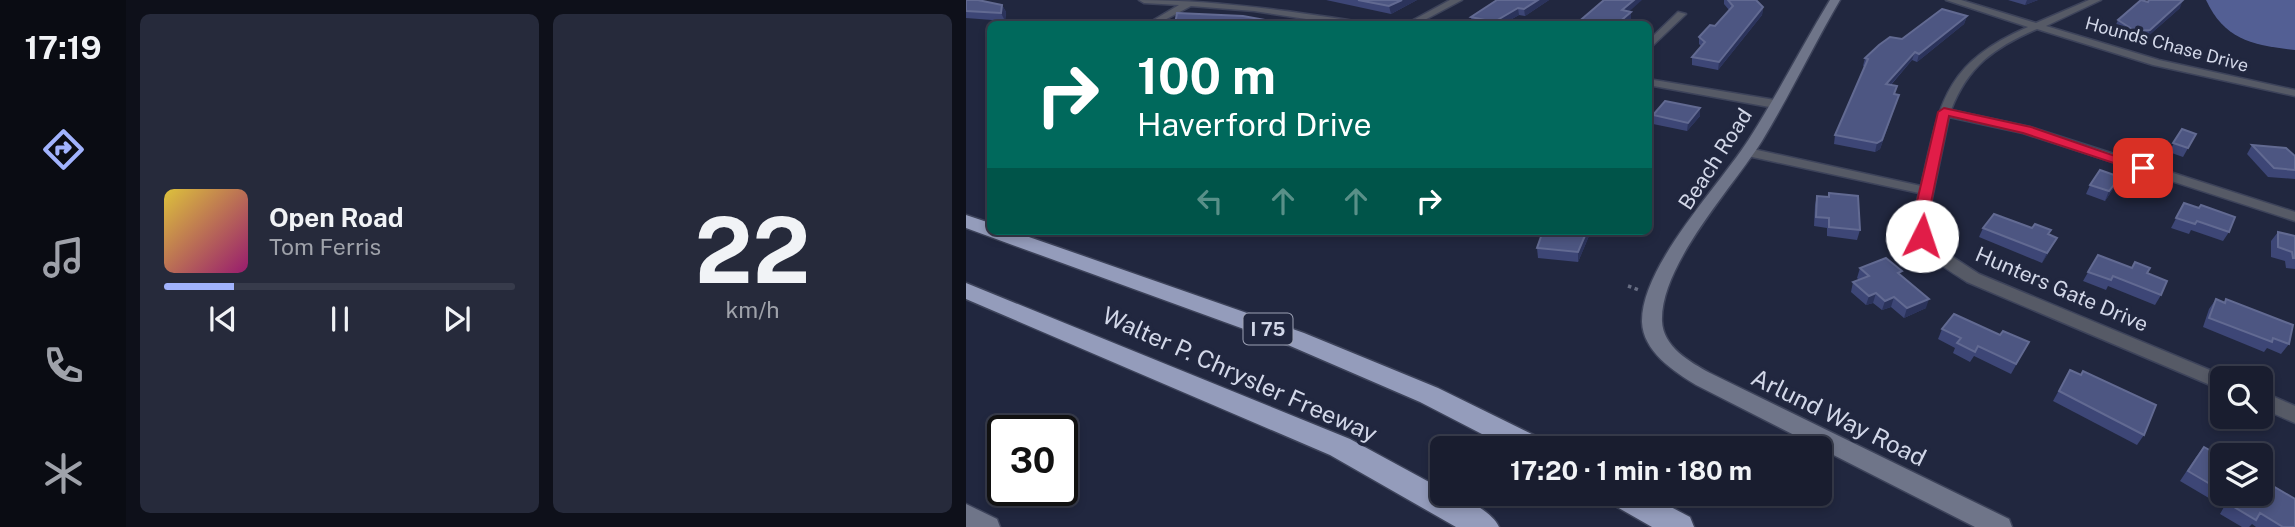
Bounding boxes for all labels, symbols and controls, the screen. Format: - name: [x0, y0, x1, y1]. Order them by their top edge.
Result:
- street label: Hounds Chase Drive: [2083, 12, 2251, 76]
- text: 17:19: [24, 29, 102, 66]
- text: 100 m: [1137, 47, 1276, 105]
- icon: right: [1022, 49, 1113, 140]
- street label: Beach Road: [1673, 104, 1757, 214]
- text: Haverford Drive: [1137, 106, 1372, 143]
- icon: directions: [39, 125, 88, 174]
- pin: [2113, 138, 2173, 198]
- icon: arrive: [2124, 149, 2162, 187]
- icon: left: [1191, 182, 1229, 220]
- icon: ahead: [1264, 182, 1302, 220]
- icon: ahead: [1337, 182, 1375, 220]
- icon: right: [1410, 182, 1448, 220]
- text: 22: [695, 197, 810, 303]
- position arrow: [1885, 199, 1959, 273]
- text: Open Road: [269, 202, 404, 233]
- icon: music: [39, 233, 88, 282]
- text: Tom Ferris: [269, 233, 381, 260]
- street label: Hunters Gate Drive: [1972, 241, 2152, 337]
- text: km/h: [725, 296, 780, 323]
- icon: previous: [204, 300, 242, 338]
- icon: pause: [321, 300, 359, 338]
- icon: next: [438, 300, 476, 338]
- street label: Walter P. Chrysler Freeway: [1098, 301, 1382, 447]
- road number: I 75: [1244, 314, 1292, 344]
- icon: phone: [39, 341, 88, 390]
- street label: Arlund Way Road: [1747, 363, 1931, 471]
- map controls: [2210, 366, 2273, 506]
- button: search: [2210, 366, 2273, 429]
- speed limit sign: 30: [987, 415, 1078, 506]
- button: layers: [2210, 443, 2273, 506]
- icon: climate: [39, 449, 88, 498]
- text: 17:20 · 1 min · 180 m: [1510, 455, 1752, 486]

